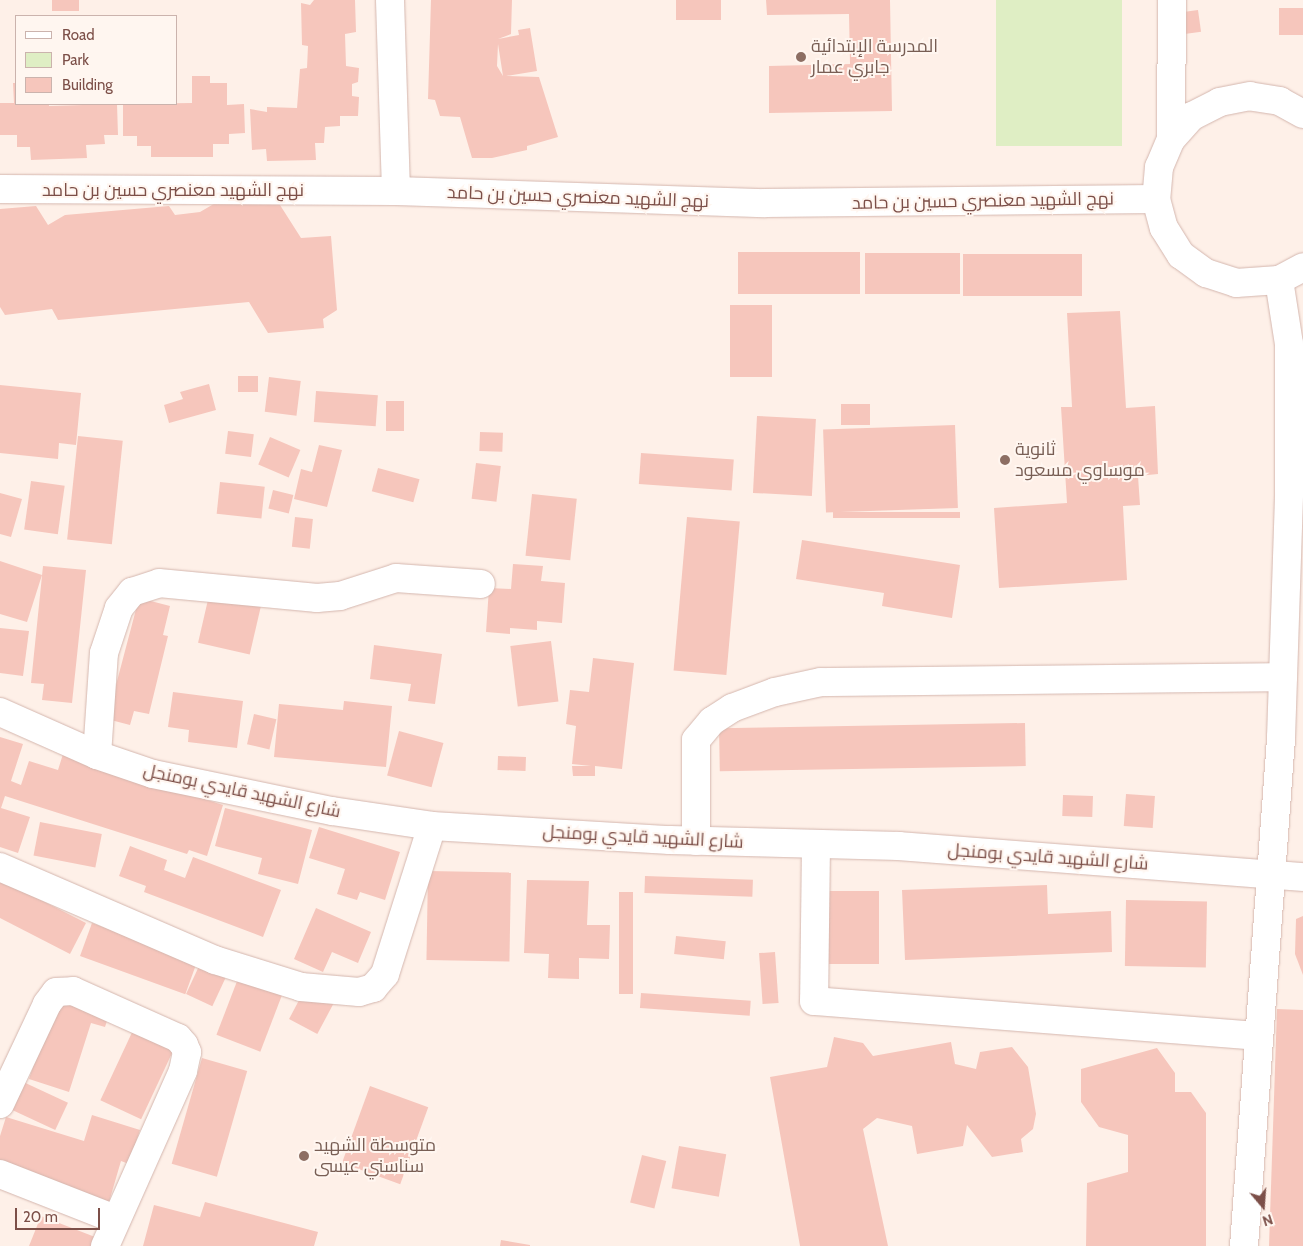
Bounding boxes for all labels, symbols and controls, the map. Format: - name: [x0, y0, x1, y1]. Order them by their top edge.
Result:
- legend: [15, 15, 178, 105]
- text: Road: [62, 26, 95, 44]
- place label: المدرسة الإبتدائية جابري عمار: [811, 36, 938, 78]
- text: Park: [62, 51, 89, 69]
- marker: المدرسة الإبتدائية جابري عمار: [795, 51, 807, 63]
- text: Building: [62, 76, 113, 94]
- street label: نهج الشهيد معنصري حسين بن حامد: [42, 179, 304, 201]
- street label: نهج الشهيد معنصري حسين بن حامد: [447, 182, 709, 212]
- street label: نهج الشهيد معنصري حسين بن حامد: [852, 188, 1114, 214]
- place label: ثانوية موساوي مسعود: [1015, 439, 1145, 482]
- marker: ثانوية موساوي مسعود: [999, 454, 1011, 466]
- street label: شارع الشهيد قايدي بومنجل: [141, 760, 343, 822]
- street label: شارع الشهيد قايدي بومنجل: [542, 821, 744, 853]
- street label: شارع الشهيد قايدي بومنجل: [947, 839, 1149, 875]
- place label: متوسطة الشهيد سناسني عيسى: [314, 1135, 436, 1178]
- marker: متوسطة الشهيد سناسني عيسى: [298, 1150, 310, 1162]
- north arrow: [1238, 1181, 1288, 1231]
- scale bar: [18, 1198, 102, 1230]
- text: 20 m: [23, 1208, 58, 1226]
- text: N: [1260, 1210, 1275, 1230]

